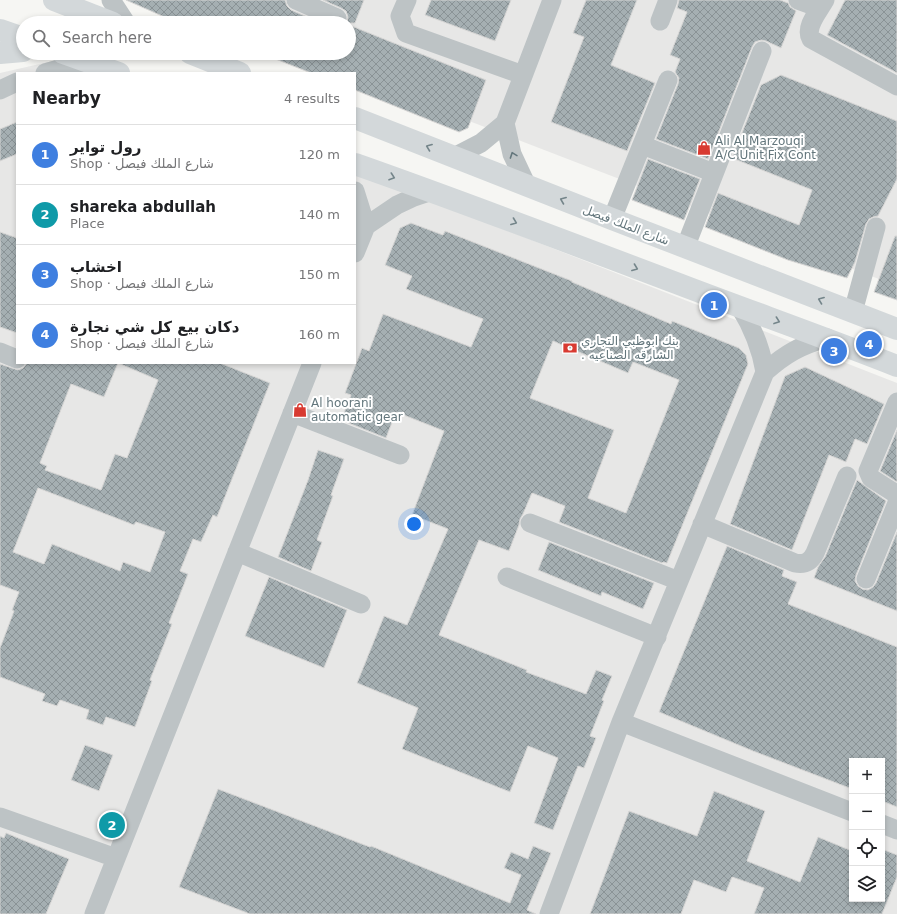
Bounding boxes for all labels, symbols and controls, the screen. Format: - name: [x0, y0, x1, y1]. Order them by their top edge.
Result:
- search box: [16, 16, 356, 60]
- icon: search: [30, 27, 52, 49]
- text: Search here: [62, 29, 152, 47]
- text: Nearby: [32, 88, 101, 108]
- text: 4 results: [284, 91, 340, 106]
- place label: Ali Al Marzouqi A/C Unit Fix Cont: [715, 134, 816, 162]
- text: رول تواير: [70, 138, 141, 156]
- shop icon: Ali Al Marzouqi A/C Unit Fix Cont: [696, 140, 712, 156]
- one-way arrow: [425, 144, 433, 152]
- text: 1: [40, 147, 50, 162]
- text: 120 m: [298, 147, 340, 162]
- one-way arrow: [509, 152, 517, 159]
- text: Shop · شارع الملك فيصل: [70, 156, 214, 171]
- one-way arrow: [388, 172, 395, 181]
- one-way arrow: [559, 196, 566, 204]
- text: shareka abdullah: [70, 198, 216, 216]
- street label: شارع الملك فيصل: [581, 202, 671, 249]
- text: 2: [40, 207, 50, 222]
- text: 140 m: [298, 207, 340, 222]
- text: Place: [70, 216, 105, 231]
- one-way arrow: [510, 217, 517, 225]
- text: اخشاب: [70, 258, 122, 276]
- one-way arrow: [632, 263, 639, 271]
- text: 3: [40, 267, 50, 282]
- text: 150 m: [298, 267, 340, 282]
- text: Shop · شارع الملك فيصل: [70, 276, 214, 291]
- pin: 1: [701, 290, 727, 320]
- one-way arrow: [818, 297, 825, 305]
- one-way arrow: [774, 316, 781, 324]
- text: دكان بيع كل شي نجارة: [70, 318, 239, 336]
- text: 4: [40, 327, 50, 342]
- text: 160 m: [298, 327, 340, 342]
- pin: 4: [856, 329, 882, 359]
- place label: بنك ابوظبي التجاري . الشارقه الصناعيه: [581, 334, 679, 363]
- text: Shop · شارع الملك فيصل: [70, 336, 214, 351]
- pin: 3: [821, 336, 847, 366]
- bank icon: بنك ابوظبي التجاري . الشارقه الصناعيه: [562, 340, 578, 356]
- place label: Al hoorani automatic gear: [311, 396, 403, 424]
- shop icon: Al hoorani automatic gear: [292, 402, 308, 418]
- your location: [404, 514, 424, 534]
- map controls: [849, 758, 885, 902]
- button: +: [849, 758, 885, 794]
- button: −: [849, 794, 885, 830]
- pin: 2: [99, 810, 125, 840]
- button: locate: [849, 830, 885, 866]
- button: layers: [849, 866, 885, 902]

